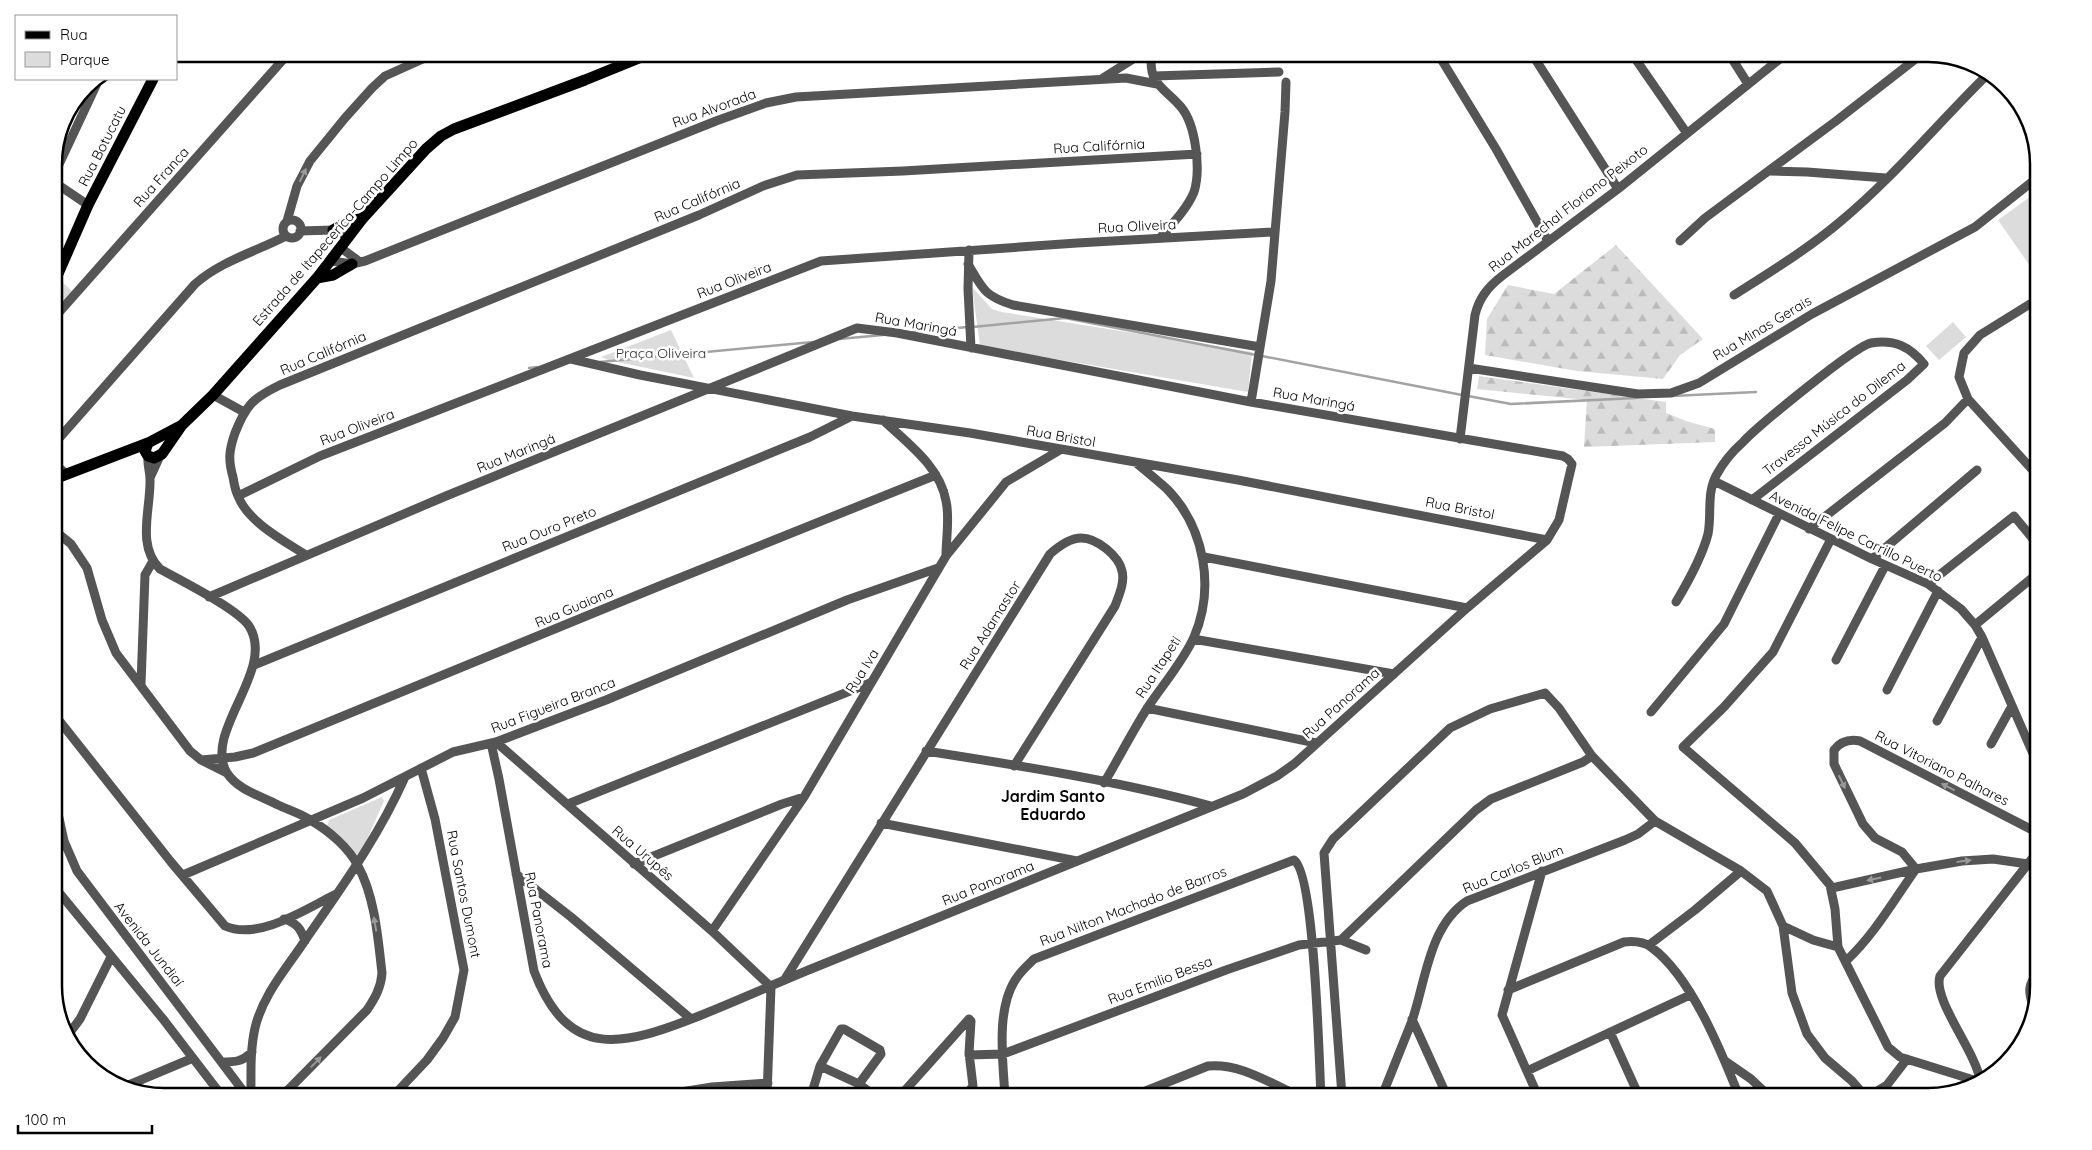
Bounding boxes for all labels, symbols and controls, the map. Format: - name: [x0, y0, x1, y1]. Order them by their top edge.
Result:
- legend: [15, 15, 178, 80]
- text: Rua: [60, 25, 88, 44]
- text: Parque: [60, 50, 110, 69]
- street label: Rua Alvorada: [670, 85, 758, 131]
- street label: Rua Botucatu: [74, 103, 130, 189]
- street label: Estrada de Itapecerica-Campo Limpo: [248, 134, 422, 330]
- street label: Rua Califórnia: [1053, 135, 1145, 157]
- street label: Rua Marechal Floriano Peixoto: [1485, 140, 1651, 276]
- street label: Rua Franca: [129, 143, 193, 211]
- one-way arrow: [299, 168, 307, 182]
- street label: Rua Califórnia: [651, 174, 743, 226]
- street label: Rua Oliveira: [1097, 215, 1177, 237]
- street label: Rua Oliveira: [694, 258, 774, 302]
- street label: Rua Minas Gerais: [1709, 291, 1815, 365]
- street label: Rua Maringá: [873, 308, 959, 340]
- street label: Rua Califórnia: [277, 327, 369, 379]
- park label: Praça Oliveira: [616, 344, 706, 362]
- street label: Travessa Música do Dilema: [1759, 357, 1909, 479]
- street label: Rua Maringá: [1271, 383, 1357, 415]
- street label: Rua Oliveira: [317, 405, 397, 449]
- street label: Rua Bristol: [1025, 421, 1097, 451]
- street label: Rua Maringá: [474, 429, 558, 477]
- street label: Avenida Felipe Carrillo Puerto: [1766, 486, 1946, 586]
- street label: Rua Bristol: [1424, 492, 1496, 524]
- street label: Rua Ouro Preto: [499, 502, 599, 556]
- street label: Rua Adamastor: [955, 577, 1025, 673]
- street label: Rua Guaiana: [532, 582, 616, 632]
- street label: Rua Itapeti: [1131, 633, 1185, 701]
- street label: Rua Iva: [841, 646, 883, 696]
- street label: Rua Panorama: [1299, 664, 1383, 742]
- street label: Rua Figueira Branca: [488, 673, 618, 737]
- street label: Rua Vitoriano Palhares: [1872, 726, 2012, 810]
- one-way arrow: [1838, 775, 1846, 789]
- one-way arrow: [1941, 783, 1956, 791]
- district label: Jardim Santo Eduardo: [1001, 786, 1105, 824]
- street label: Rua Urupês: [608, 821, 678, 885]
- street label: Rua Santos Dumont: [443, 829, 485, 960]
- street label: Rua Carlos Blum: [1460, 841, 1566, 897]
- street label: Rua Panorama: [939, 856, 1037, 910]
- one-way arrow: [1956, 857, 1972, 865]
- street label: Rua Nilton Machado de Barros: [1037, 862, 1229, 950]
- street label: Rua Panorama: [521, 870, 557, 970]
- one-way arrow: [1866, 875, 1881, 883]
- street label: Avenida Jundiaí: [110, 898, 188, 990]
- one-way arrow: [370, 916, 378, 932]
- street label: Rua Emilio Bessa: [1105, 952, 1215, 1008]
- one-way arrow: [310, 1056, 322, 1068]
- scale bar: [18, 1102, 151, 1134]
- text: 100 m: [25, 1110, 66, 1129]

